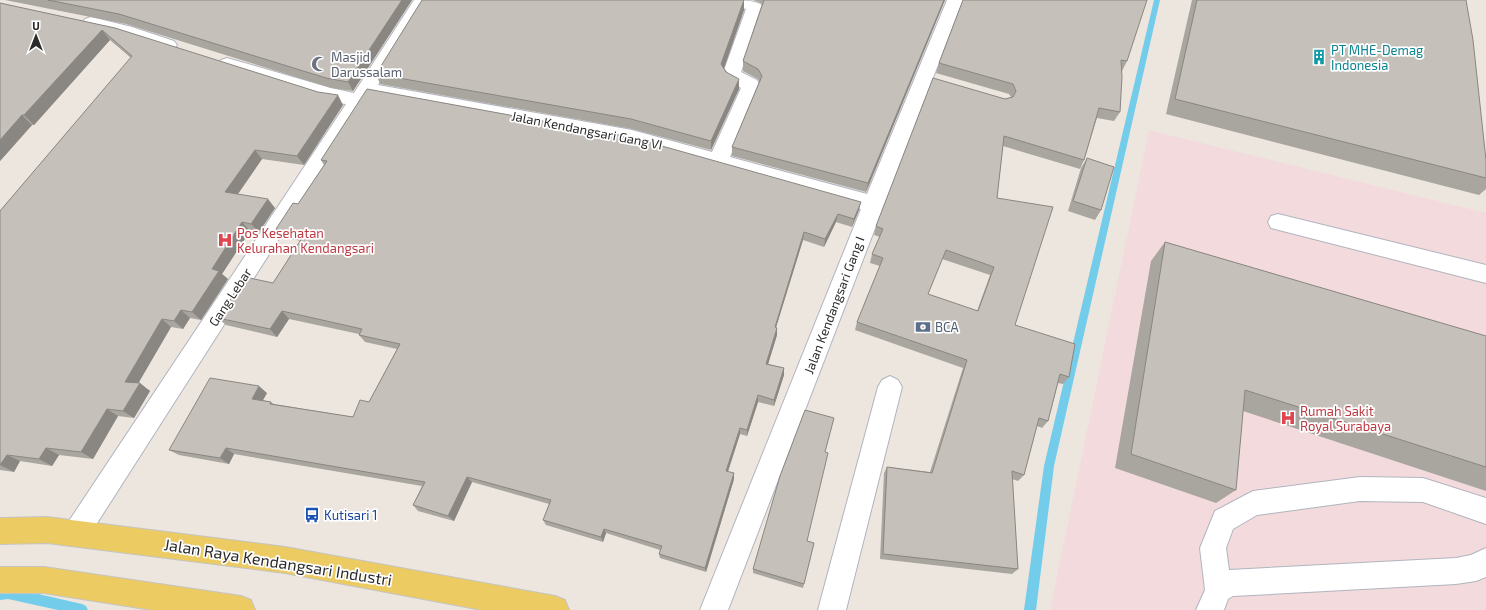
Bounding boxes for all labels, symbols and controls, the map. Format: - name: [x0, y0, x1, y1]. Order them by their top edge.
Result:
- north arrow: [16, 16, 56, 56]
- text: U: [32, 19, 40, 32]
- place label: PT MHE-Demag Indonesia: [1331, 42, 1423, 73]
- building icon: PT MHE-Demag Indonesia: [1310, 48, 1328, 66]
- place label: Masjid Darussalam: [331, 49, 402, 80]
- mosque icon: Masjid Darussalam: [310, 55, 328, 73]
- street label: Jalan Kendangsari Gang VI: [510, 107, 664, 153]
- place label: Pos Kesehatan Kelurahan Kendangsari: [237, 225, 374, 256]
- hospital icon: Pos Kesehatan Kelurahan Kendangsari: [216, 231, 234, 249]
- street label: Jalan Kendangsari Gang I: [800, 234, 868, 376]
- street label: Gang Lebar: [205, 265, 255, 329]
- bank icon: BCA: [914, 318, 932, 336]
- place label: BCA: [935, 319, 959, 335]
- place label: Rumah Sakit Royal Surabaya: [1300, 403, 1391, 434]
- hospital icon: Rumah Sakit Royal Surabaya: [1279, 409, 1297, 427]
- bus stop icon: Kutisari 1: [303, 506, 321, 524]
- place label: Kutisari 1: [324, 507, 377, 523]
- street label: Jalan Raya Kendangsari Industri: [163, 534, 393, 589]

